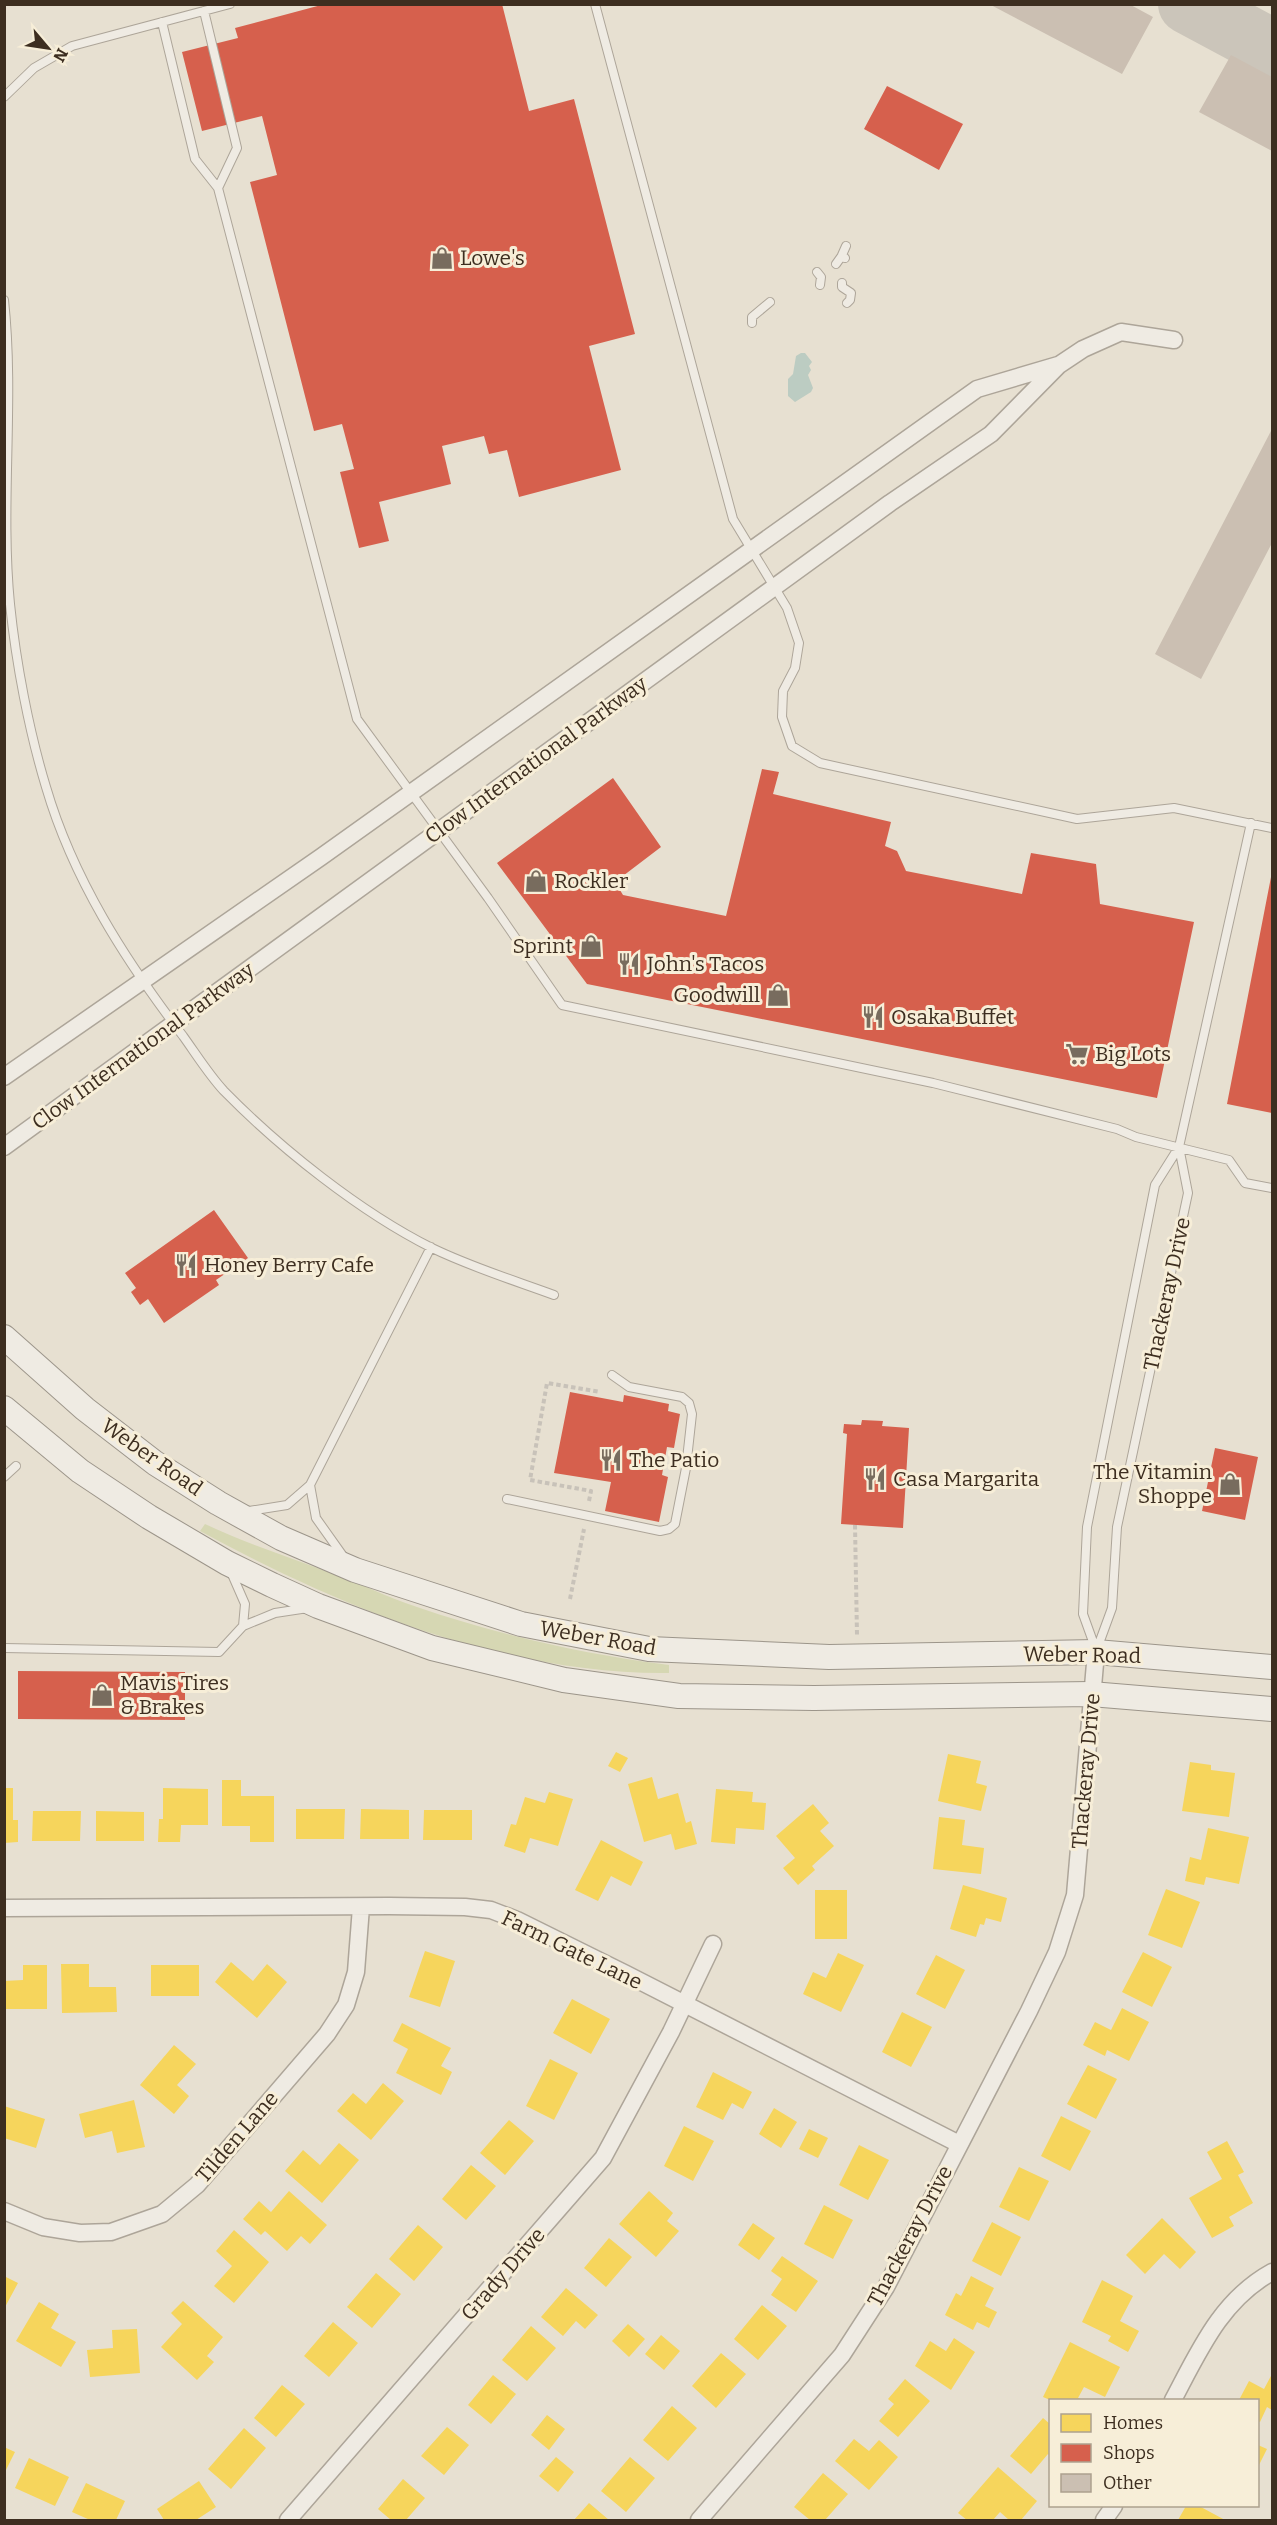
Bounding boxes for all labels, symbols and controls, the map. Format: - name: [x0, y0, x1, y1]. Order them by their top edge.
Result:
- north arrow: [18, 18, 78, 78]
- text: N: [49, 45, 72, 65]
- shop icon: Lowe's: [429, 245, 455, 271]
- place label: Lowe's: [460, 245, 525, 271]
- street label: Clow International Parkway: [420, 670, 653, 849]
- shop icon: Rockler: [523, 868, 549, 894]
- place label: Rockler: [554, 868, 628, 894]
- place label: Sprint: [512, 933, 573, 959]
- shop icon: Sprint: [578, 933, 604, 959]
- restaurant icon: John's Tacos: [616, 951, 642, 977]
- place label: John's Tacos: [646, 951, 764, 977]
- street label: Clow International Parkway: [27, 956, 260, 1135]
- place label: Goodwill: [673, 982, 760, 1008]
- shop icon: Goodwill: [765, 982, 791, 1008]
- restaurant icon: Osaka Buffet: [860, 1004, 886, 1030]
- place label: Osaka Buffet: [891, 1004, 1015, 1030]
- supermarket icon: Big Lots: [1064, 1041, 1090, 1067]
- place label: Big Lots: [1095, 1041, 1171, 1067]
- street label: Thackeray Drive: [1138, 1215, 1196, 1373]
- restaurant icon: Honey Berry Cafe: [173, 1252, 199, 1278]
- place label: Honey Berry Cafe: [204, 1252, 374, 1278]
- street label: Weber Road: [96, 1413, 208, 1501]
- restaurant icon: The Patio: [598, 1447, 624, 1473]
- place label: The Patio: [629, 1447, 719, 1473]
- place label: The Vitamin Shoppe: [1093, 1459, 1212, 1509]
- restaurant icon: Casa Margarita: [862, 1466, 888, 1492]
- place label: Casa Margarita: [893, 1466, 1040, 1492]
- shop icon: The Vitamin Shoppe: [1217, 1471, 1243, 1497]
- street label: Weber Road: [538, 1615, 658, 1661]
- street label: Weber Road: [1023, 1641, 1141, 1669]
- place label: Mavis Tires & Brakes: [120, 1670, 229, 1720]
- shop icon: Mavis Tires & Brakes: [89, 1682, 115, 1708]
- street label: Thackeray Drive: [1066, 1692, 1106, 1850]
- street label: Farm Gate Lane: [497, 1905, 647, 1995]
- street label: Tilden Lane: [190, 2086, 284, 2188]
- street label: Thackeray Drive: [862, 2161, 958, 2311]
- street label: Grady Drive: [456, 2222, 550, 2326]
- legend: [1049, 2399, 1259, 2507]
- text: Homes: [1103, 2412, 1163, 2434]
- text: Shops: [1103, 2442, 1155, 2464]
- text: Other: [1103, 2472, 1152, 2494]

